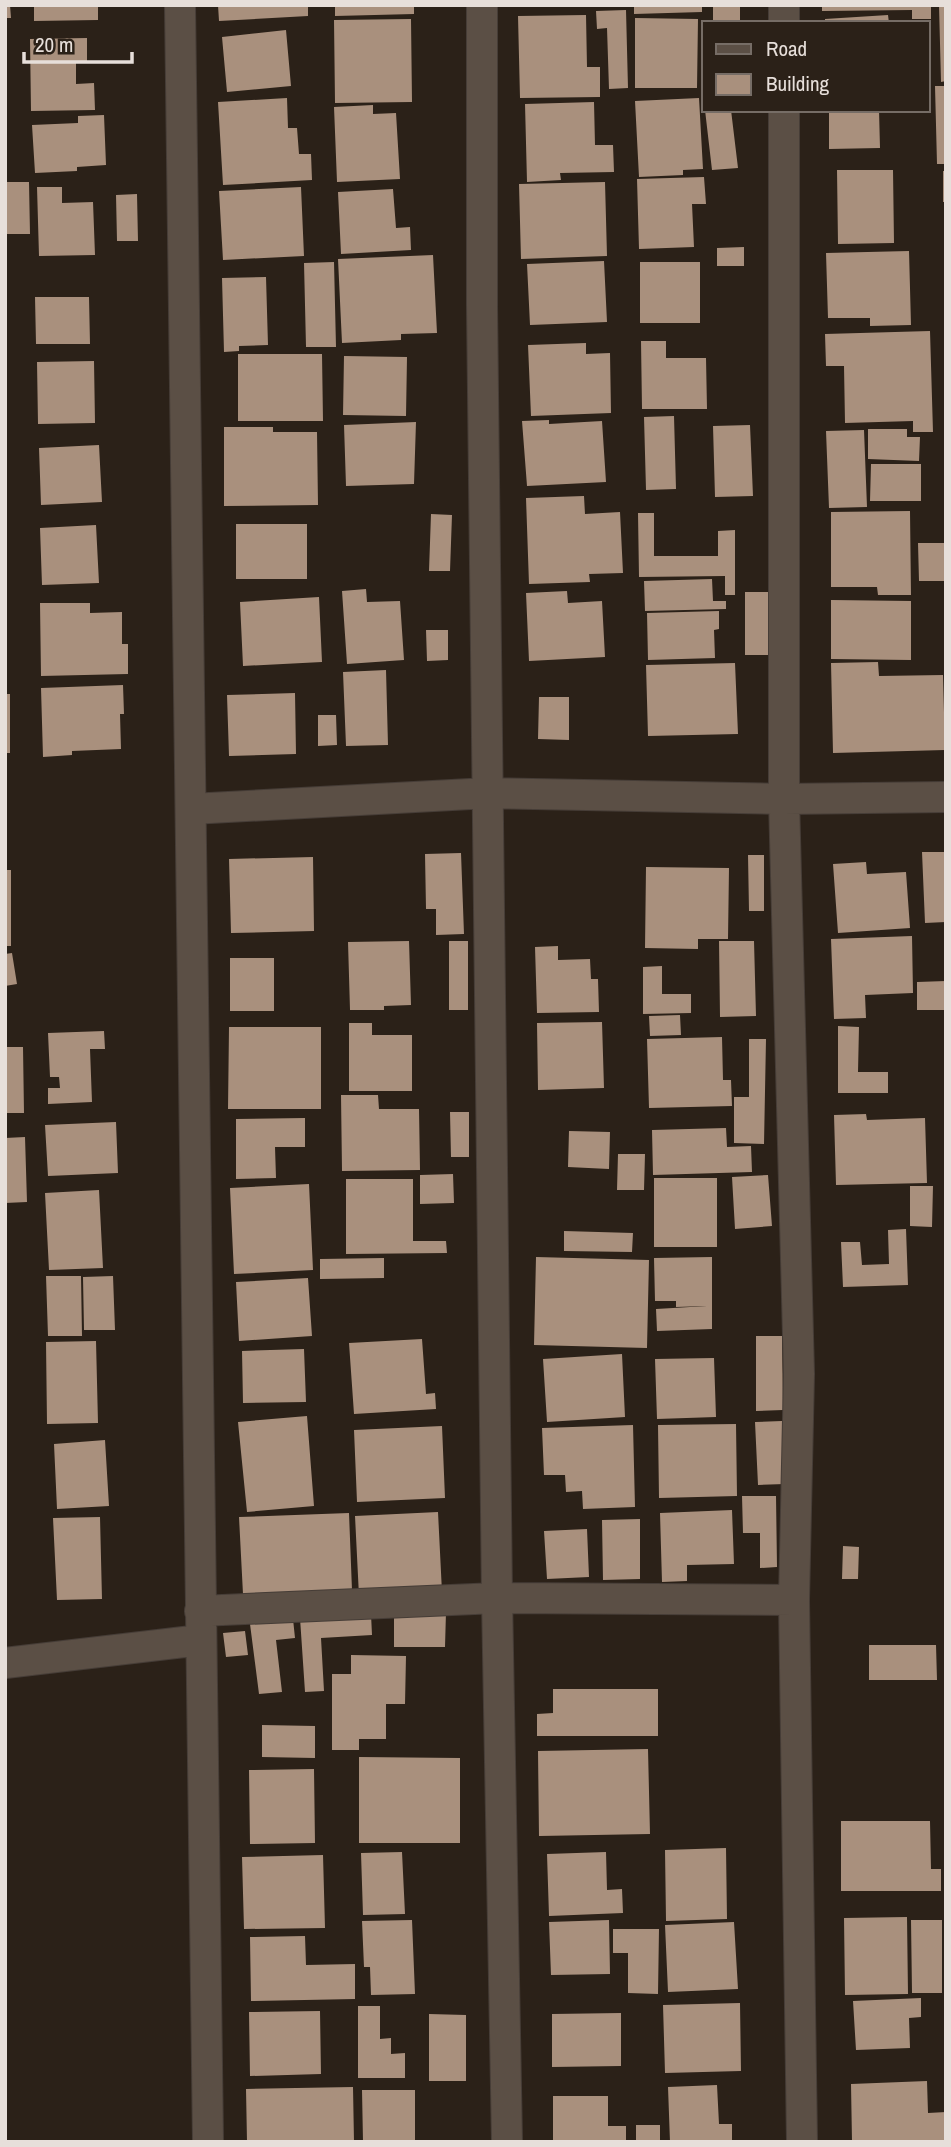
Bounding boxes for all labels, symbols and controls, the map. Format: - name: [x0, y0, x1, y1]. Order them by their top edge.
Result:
- scale bar: [24, 21, 133, 65]
- legend: [702, 21, 930, 112]
- text: 20 m: [35, 30, 73, 59]
- text: Road: [766, 34, 807, 63]
- text: Building: [766, 69, 830, 98]

